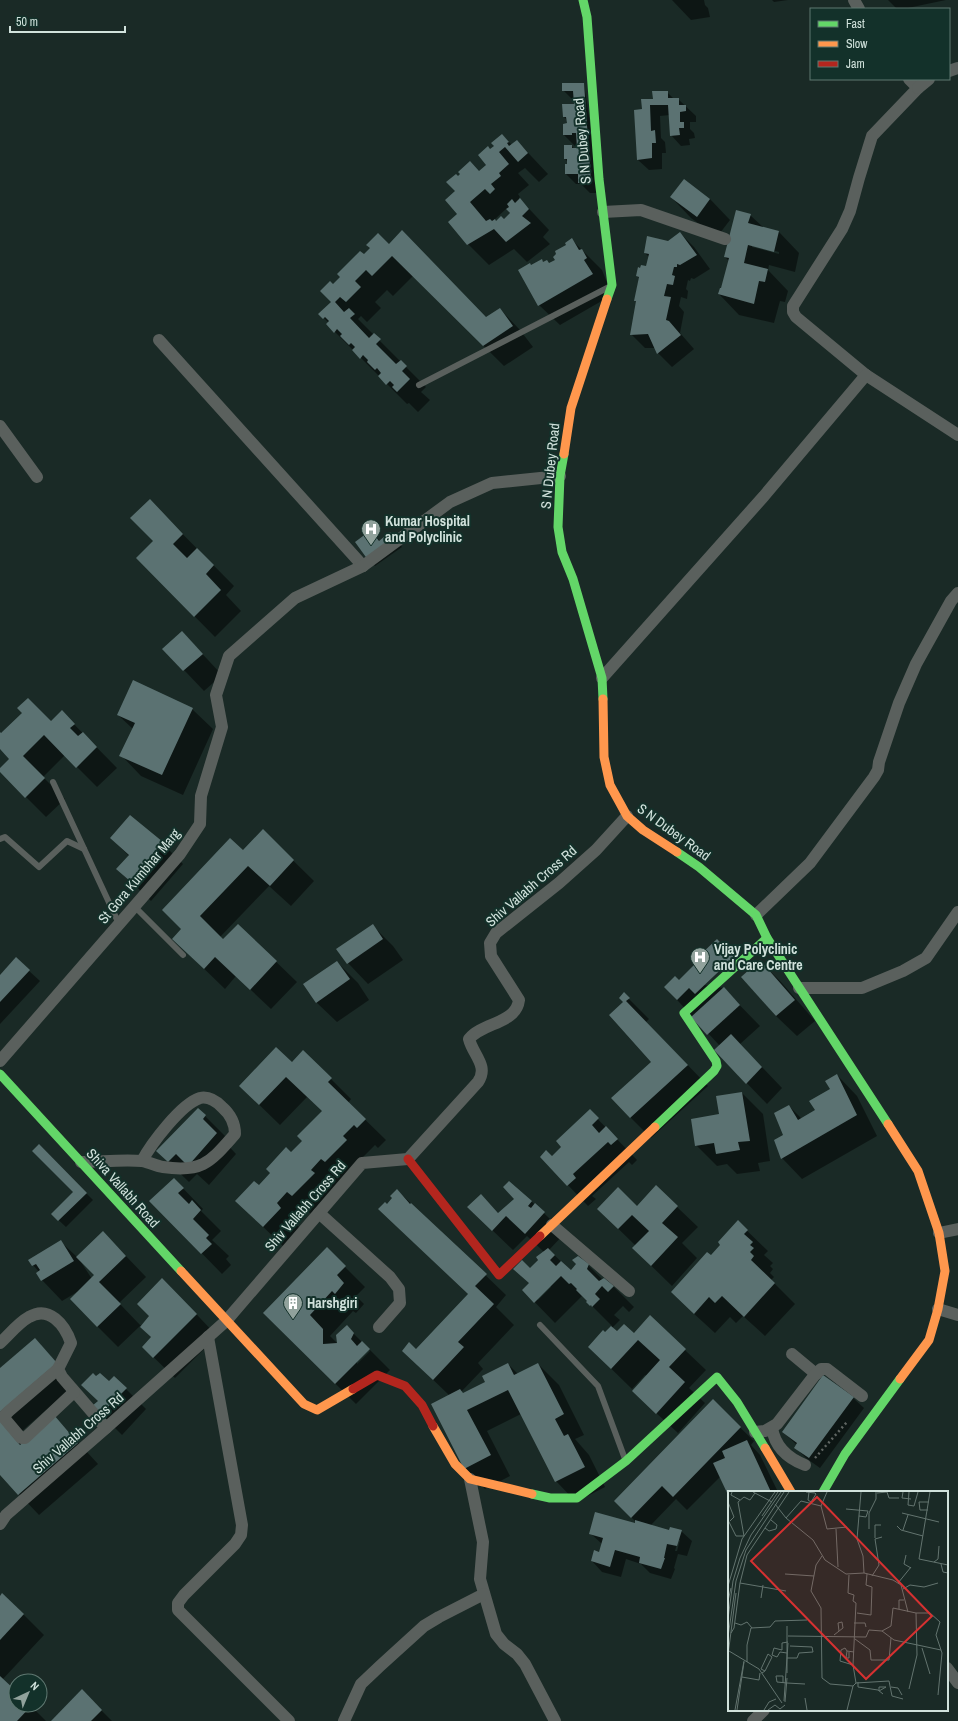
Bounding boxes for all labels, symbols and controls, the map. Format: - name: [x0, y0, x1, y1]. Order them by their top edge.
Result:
- scale bar: [10, 8, 125, 34]
- legend: [810, 8, 950, 80]
- text: 50 m: [16, 14, 38, 30]
- text: Fast: [846, 16, 865, 32]
- text: Slow: [846, 36, 868, 52]
- text: Jam: [846, 56, 865, 72]
- street label: S N Dubey Road: [569, 97, 595, 185]
- street label: S N Dubey Road: [537, 422, 563, 510]
- place label: Kumar Hospital and Polyclinic: [385, 512, 470, 546]
- hospital icon: Kumar Hospital and Polyclinic: [360, 518, 382, 546]
- street label: S N Dubey Road: [634, 799, 714, 865]
- street label: St Gora Kumbhar Marg: [94, 824, 184, 927]
- street label: Shiv Vallabh Cross Rd: [482, 842, 580, 930]
- place label: Vijay Polyclinic and Care Centre: [714, 940, 803, 974]
- hospital icon: Vijay Polyclinic and Care Centre: [689, 946, 711, 974]
- street label: Shiva Vallabh Road: [83, 1145, 163, 1231]
- street label: Shiv Vallabh Cross Rd: [261, 1157, 349, 1255]
- building icon: Harshgiri: [282, 1292, 304, 1320]
- place label: Harshgiri: [307, 1294, 357, 1312]
- street label: Shiv Vallabh Cross Rd: [29, 1389, 127, 1477]
- inset map: [728, 1491, 948, 1711]
- north arrow: [8, 1673, 48, 1713]
- text: N: [28, 1679, 42, 1693]

